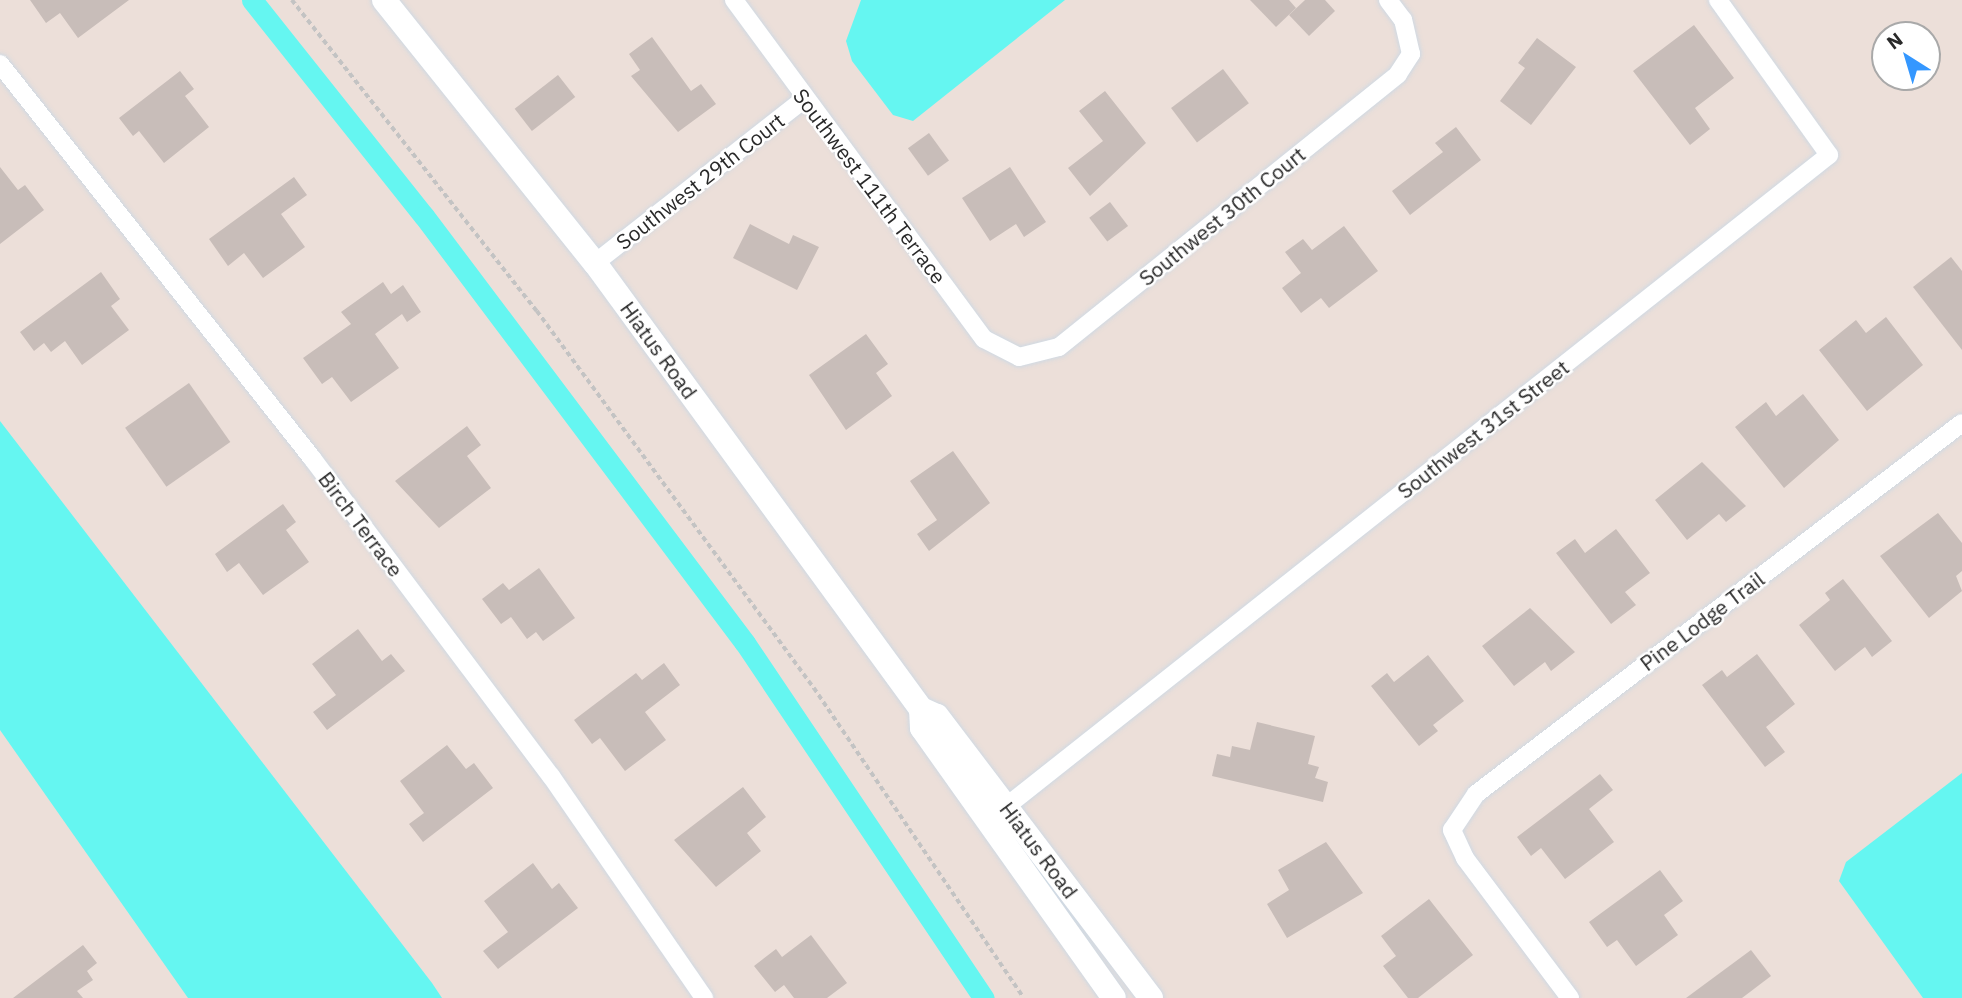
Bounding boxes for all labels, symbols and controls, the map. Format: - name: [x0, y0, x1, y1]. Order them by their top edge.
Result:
- north arrow: [1871, 21, 1941, 91]
- text: N: [1882, 27, 1907, 55]
- street label: Southwest 111th Terrace: [788, 83, 952, 289]
- street label: Southwest 29th Court: [611, 108, 789, 254]
- street label: Southwest 30th Court: [1134, 141, 1310, 291]
- street label: Hiatus Road: [615, 296, 703, 404]
- street label: Southwest 31st Street: [1392, 354, 1574, 504]
- street label: Birch Terrace: [313, 467, 409, 581]
- street label: Pine Lodge Trail: [1635, 566, 1769, 676]
- street label: Hiatus Road: [995, 797, 1083, 903]

